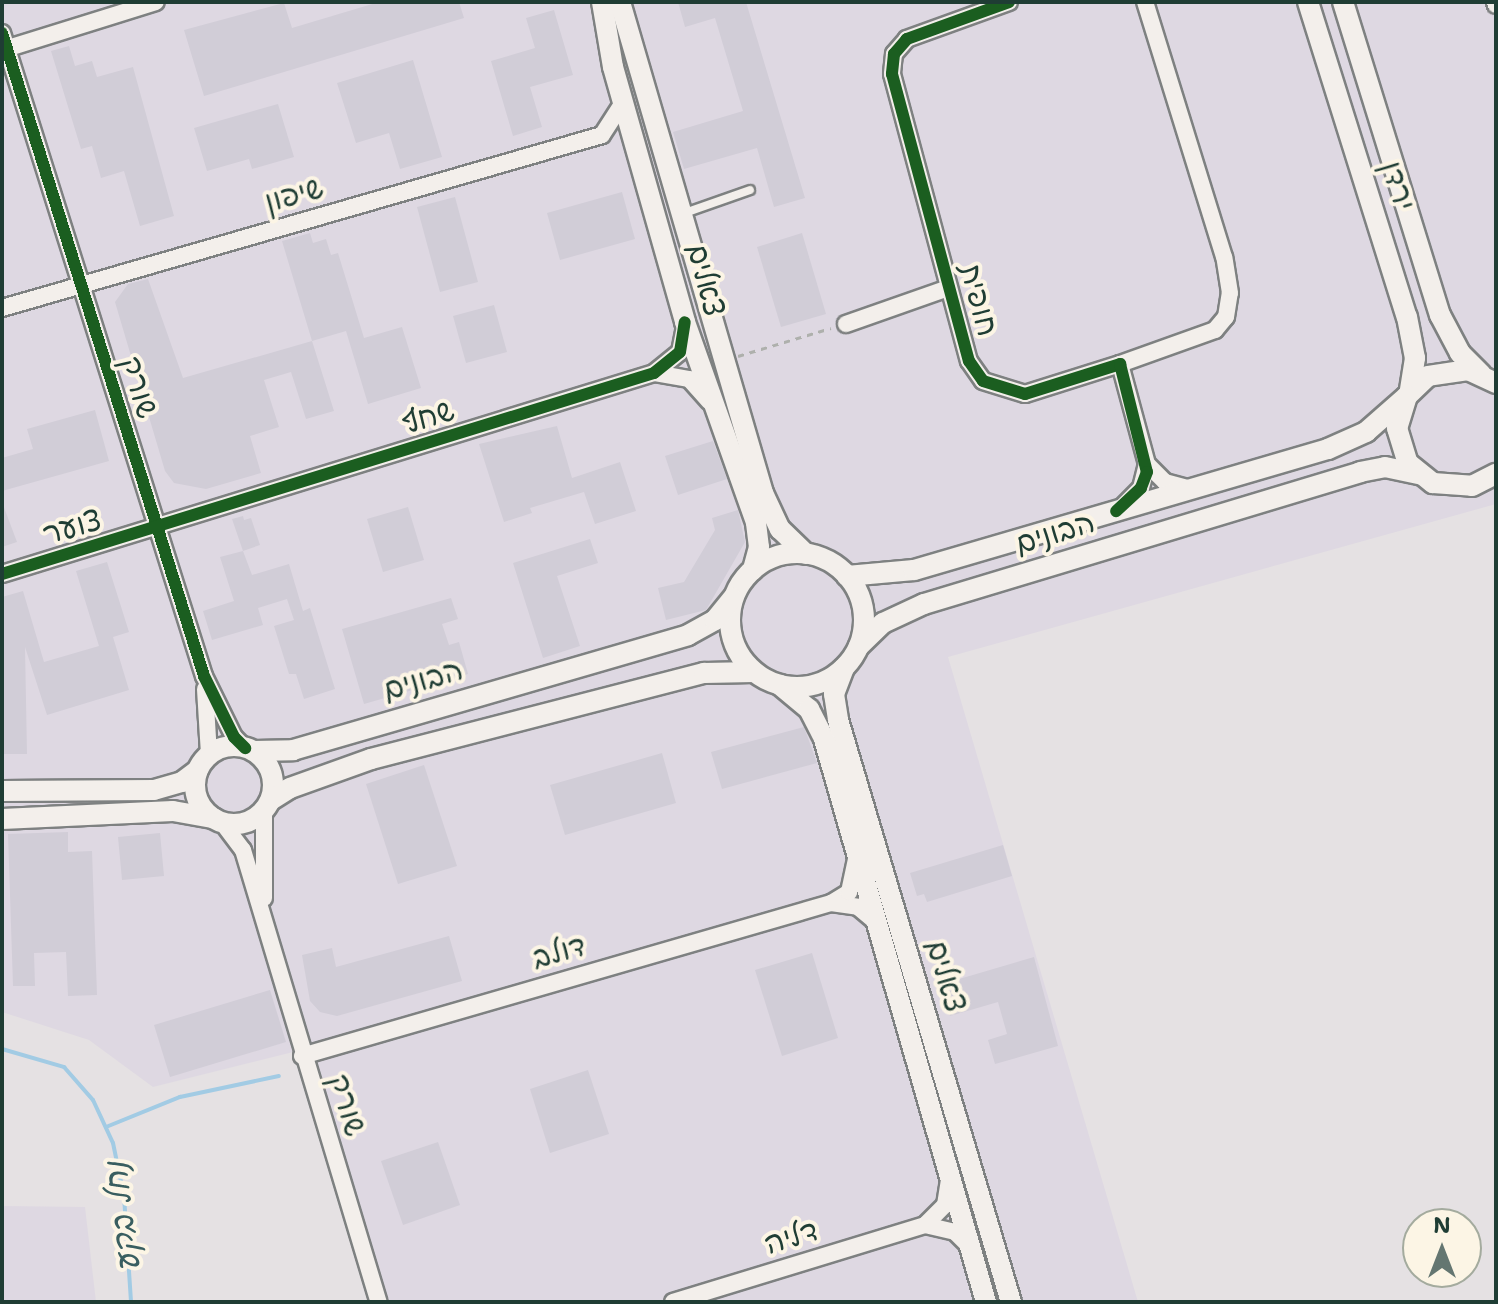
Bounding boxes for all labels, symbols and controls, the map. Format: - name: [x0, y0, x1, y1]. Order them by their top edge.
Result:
- street label: ירדן: [1373, 156, 1423, 216]
- street label: שיפון: [260, 170, 328, 220]
- street label: צאלים: [679, 240, 733, 320]
- street label: חופית: [952, 260, 1006, 340]
- street label: שורק: [113, 352, 165, 422]
- street label: שחף: [397, 392, 459, 442]
- street label: צוער: [39, 502, 105, 552]
- street label: הבונים: [1011, 504, 1099, 562]
- street label: הבונים: [379, 651, 467, 709]
- street label: דולב: [528, 927, 590, 977]
- street label: צאלים: [918, 935, 974, 1017]
- street label: שורק: [321, 1070, 373, 1140]
- water label: נחל בקע: [96, 1160, 148, 1274]
- north arrow: [1402, 1208, 1482, 1288]
- text: N: [1433, 1211, 1451, 1240]
- street label: דליה: [760, 1212, 822, 1262]

